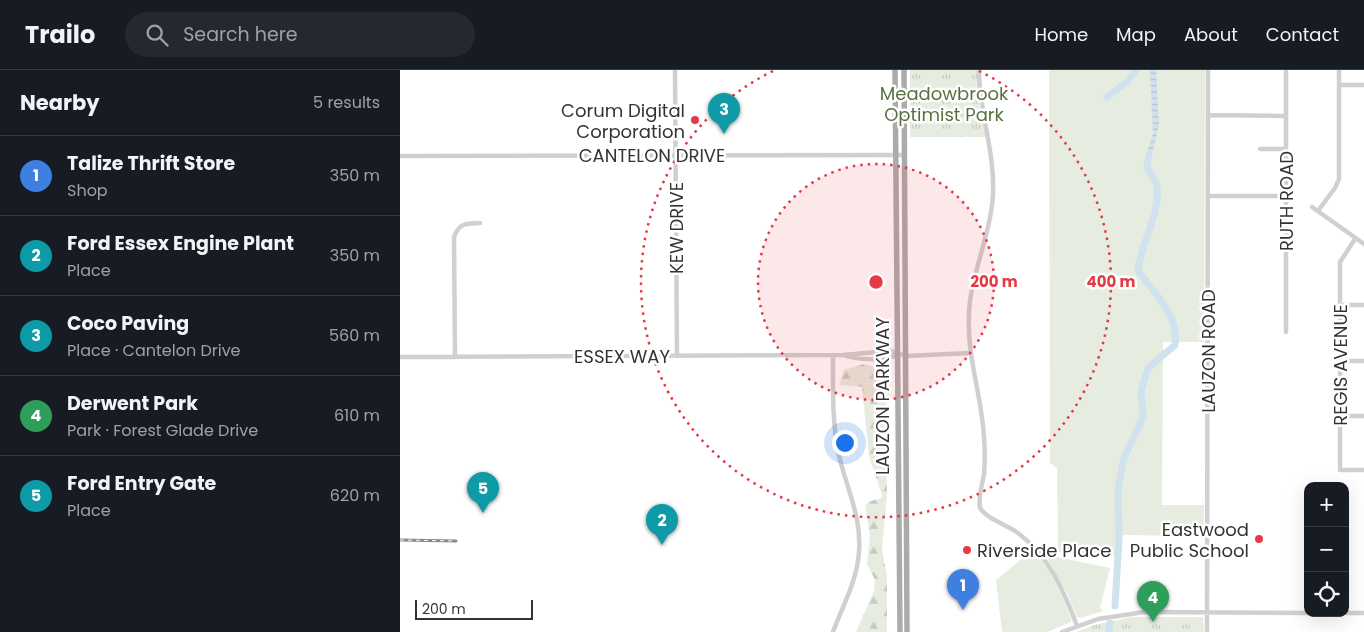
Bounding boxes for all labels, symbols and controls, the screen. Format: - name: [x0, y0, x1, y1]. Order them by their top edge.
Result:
- search box: [125, 12, 475, 57]
- text: Trailo: [25, 18, 95, 51]
- icon: search: [143, 21, 171, 49]
- text: Search here: [183, 21, 298, 48]
- text: Home: [1034, 22, 1088, 47]
- text: Map: [1116, 22, 1156, 47]
- text: About: [1184, 22, 1238, 47]
- text: Contact: [1266, 22, 1339, 47]
- park label: Meadowbrook Optimist Park: [880, 81, 1009, 127]
- text: Nearby: [20, 88, 100, 117]
- text: 5 results: [313, 91, 380, 114]
- pin: 3: [708, 93, 740, 134]
- place label: Corum Digital Corporation: [561, 98, 685, 144]
- marker: Corum Digital Corporation: [689, 114, 701, 126]
- street label: CANTELON DRIVE: [579, 143, 725, 168]
- text: Talize Thrift Store: [67, 150, 235, 177]
- street label: RUTH ROAD: [1274, 151, 1299, 251]
- text: 1: [33, 164, 39, 187]
- text: 350 m: [330, 164, 380, 187]
- text: Shop: [67, 179, 108, 202]
- street label: KEW DRIVE: [664, 182, 689, 274]
- text: Ford Essex Engine Plant: [67, 230, 294, 257]
- text: 2: [31, 244, 41, 267]
- text: 350 m: [330, 244, 380, 267]
- text: Place: [67, 259, 111, 282]
- text: 200 m: [970, 271, 1018, 292]
- text: 400 m: [1087, 271, 1136, 292]
- centre of rings: [867, 273, 885, 291]
- street label: LAUZON ROAD: [1196, 289, 1221, 413]
- street label: REGIS AVENUE: [1328, 304, 1353, 426]
- text: Coco Paving: [67, 310, 189, 337]
- street label: LAUZON PARKWAY: [870, 317, 895, 475]
- text: 3: [31, 324, 41, 347]
- text: 560 m: [329, 324, 380, 347]
- text: Place · Cantelon Drive: [67, 339, 241, 362]
- street label: ESSEX WAY: [574, 344, 670, 369]
- text: Derwent Park: [67, 390, 198, 417]
- text: 4: [31, 404, 41, 427]
- text: 610 m: [334, 404, 380, 427]
- text: Park · Forest Glade Drive: [67, 419, 258, 442]
- your location: [832, 430, 858, 456]
- text: Ford Entry Gate: [67, 470, 216, 497]
- pin: 5: [467, 472, 499, 513]
- map controls: [1304, 482, 1349, 617]
- button: +: [1304, 482, 1349, 527]
- text: 5: [31, 484, 41, 507]
- text: 620 m: [330, 484, 380, 507]
- text: Place: [67, 499, 111, 522]
- pin: 2: [646, 504, 678, 545]
- place label: Eastwood Public School: [1130, 517, 1249, 563]
- button: −: [1304, 527, 1349, 572]
- marker: Eastwood Public School: [1253, 533, 1265, 545]
- place label: Riverside Place: [977, 538, 1111, 563]
- marker: Riverside Place: [961, 544, 973, 556]
- pin: 1: [947, 569, 979, 610]
- button: locate: [1304, 572, 1349, 617]
- pin: 4: [1137, 581, 1169, 622]
- scale bar: [415, 597, 532, 620]
- text: 200 m: [422, 599, 466, 619]

